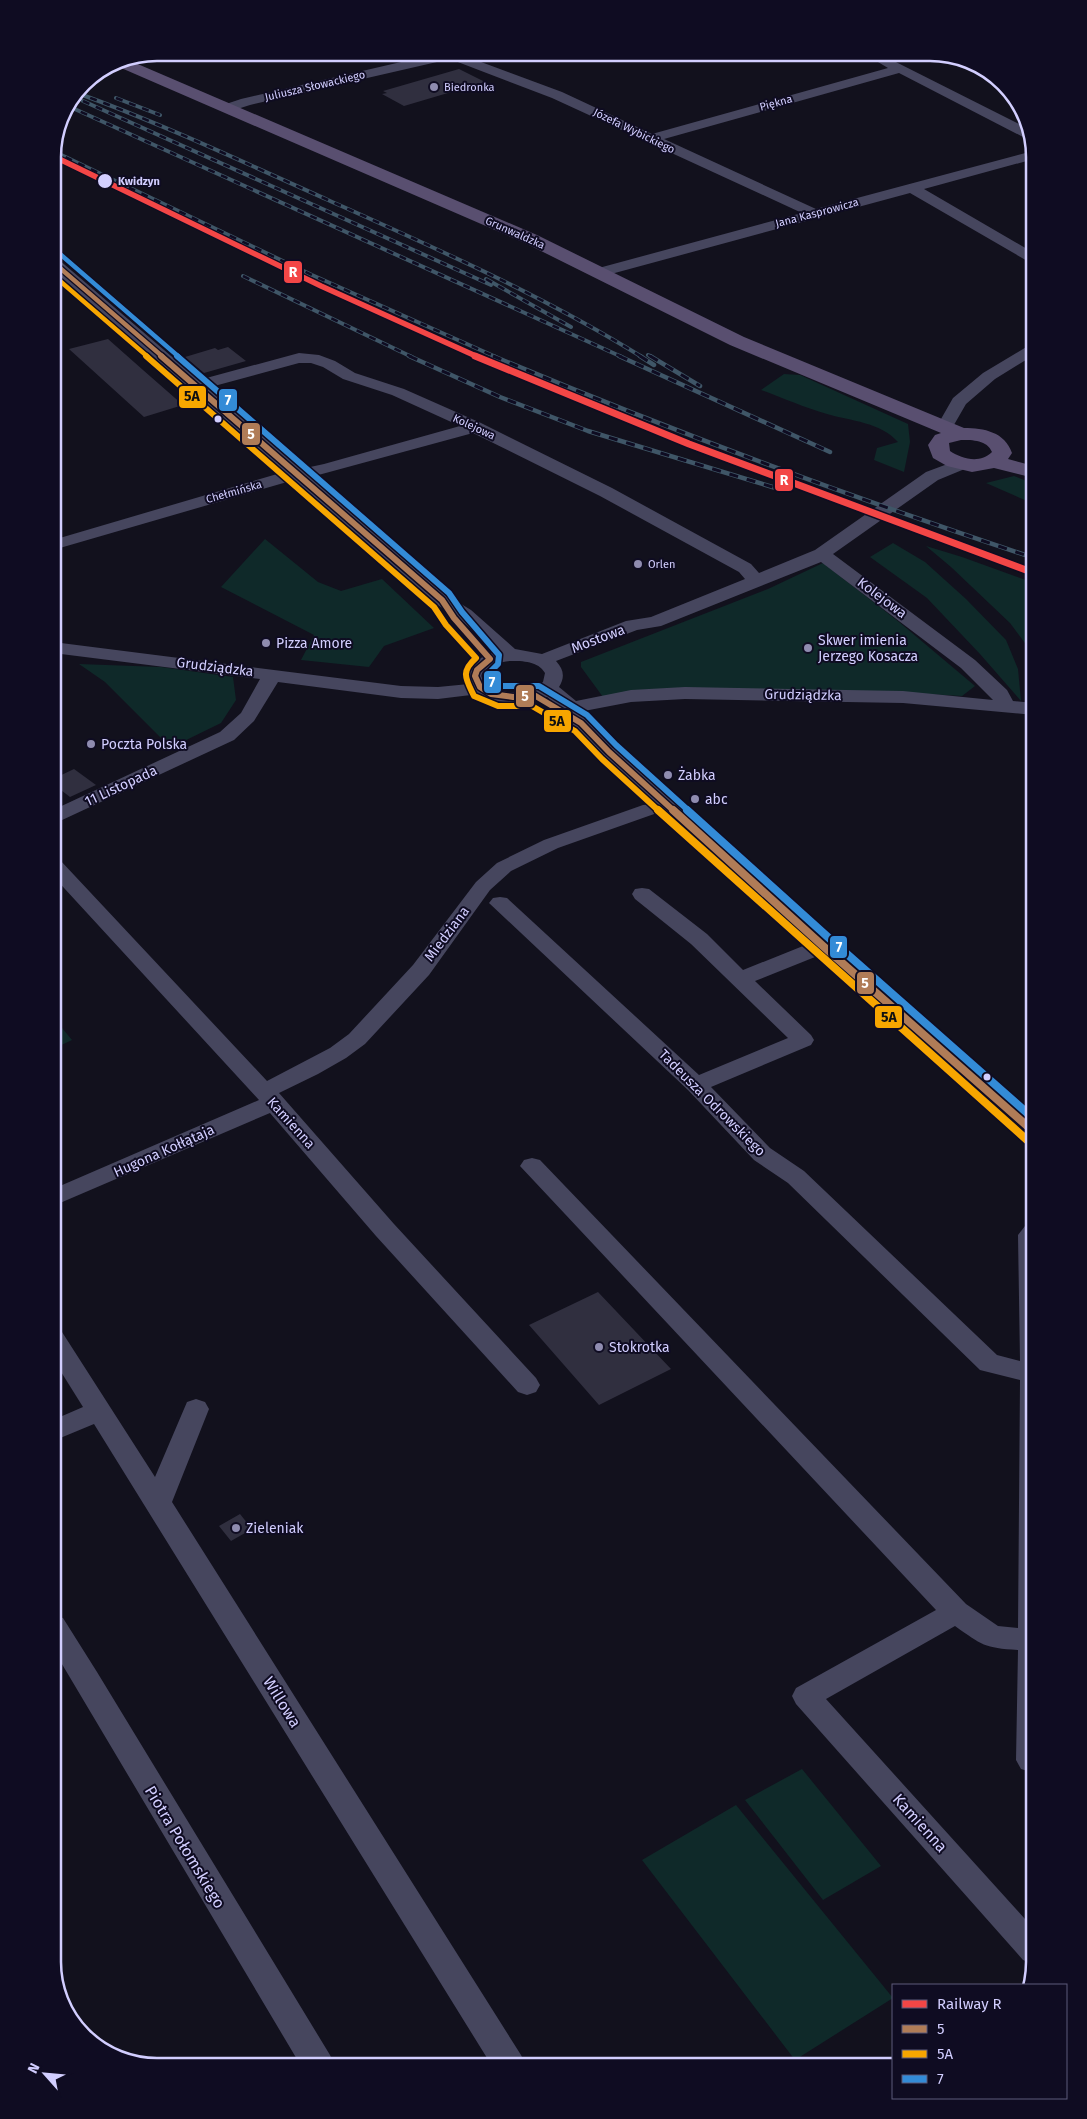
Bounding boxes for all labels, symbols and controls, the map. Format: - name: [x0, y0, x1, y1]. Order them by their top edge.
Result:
- street label: Juliusza Słowackiego: [264, 68, 366, 104]
- marker: Biedronka: [428, 81, 440, 93]
- place label: Biedronka: [444, 81, 495, 94]
- street label: Piękna: [758, 92, 794, 114]
- street label: Józefa Wybickiego: [591, 106, 677, 156]
- marker: Kwidzyn: [96, 172, 114, 190]
- place label: Kwidzyn: [118, 175, 160, 188]
- street label: Jana Kasprowicza: [774, 196, 860, 230]
- street label: Grunwaldzka: [483, 214, 547, 252]
- line badge: R: [283, 260, 303, 284]
- text: R: [289, 264, 298, 281]
- line badge: 5A: [178, 385, 207, 409]
- text: 5A: [184, 388, 201, 405]
- line badge: 7: [218, 388, 238, 412]
- text: 7: [225, 392, 232, 409]
- street label: Kolejowa: [451, 412, 497, 442]
- unlabelled marker: [213, 414, 223, 424]
- line badge: 5: [241, 422, 261, 446]
- text: 5: [247, 426, 255, 443]
- line badge: R: [774, 468, 794, 492]
- text: R: [780, 472, 789, 489]
- street label: Chełmińska: [205, 478, 263, 506]
- marker: Orlen: [632, 558, 644, 570]
- place label: Orlen: [648, 558, 675, 571]
- street label: Kolejowa: [854, 574, 910, 622]
- street label: Mostowa: [569, 621, 627, 657]
- place label: Skwer imienia Jerzego Kosacza: [818, 632, 918, 665]
- place label: Pizza Amore: [276, 635, 352, 652]
- marker: Pizza Amore: [260, 637, 272, 649]
- marker: Skwer imienia Jerzego Kosacza: [802, 642, 814, 654]
- street label: Grudziądzka: [175, 654, 255, 680]
- line badge: 7: [483, 670, 502, 694]
- text: 7: [489, 674, 496, 691]
- line badge: 5: [515, 684, 535, 708]
- street label: Grudziądzka: [764, 686, 842, 704]
- text: 5: [521, 688, 529, 705]
- line badge: 5A: [543, 709, 572, 733]
- text: 5A: [549, 713, 566, 730]
- place label: Poczta Polska: [101, 736, 187, 753]
- marker: Poczta Polska: [85, 738, 97, 750]
- street label: 11 Listopada: [82, 762, 160, 810]
- place label: Żabka: [678, 766, 716, 784]
- marker: Żabka: [662, 769, 674, 781]
- place label: abc: [705, 791, 728, 808]
- marker: abc: [689, 793, 701, 805]
- street label: Miedziana: [421, 903, 473, 965]
- line badge: 7: [829, 935, 848, 959]
- text: 7: [836, 939, 843, 956]
- line badge: 5: [856, 971, 875, 995]
- text: 5: [861, 975, 869, 992]
- line badge: 5A: [874, 1005, 903, 1029]
- text: 5A: [881, 1009, 898, 1026]
- street label: Tadeusza Odrowskiego: [655, 1046, 769, 1160]
- unlabelled marker: [982, 1072, 992, 1082]
- street label: Kamienna: [263, 1094, 319, 1152]
- street label: Hugona Kołłątaja: [111, 1121, 217, 1181]
- place label: Stokrotka: [609, 1339, 670, 1356]
- marker: Stokrotka: [593, 1341, 605, 1353]
- place label: Zieleniak: [246, 1520, 304, 1537]
- marker: Zieleniak: [230, 1522, 242, 1534]
- street label: Willowa: [259, 1673, 305, 1731]
- street label: Piotra Połomskiego: [141, 1782, 229, 1912]
- street label: Kamienna: [889, 1790, 951, 1856]
- legend: [892, 1984, 1067, 2099]
- text: Railway R: [937, 1995, 1002, 2013]
- text: 5: [937, 2020, 945, 2038]
- text: 5A: [937, 2045, 954, 2063]
- north arrow: [20, 2049, 70, 2099]
- text: N: [24, 2060, 44, 2076]
- text: 7: [937, 2070, 944, 2088]

